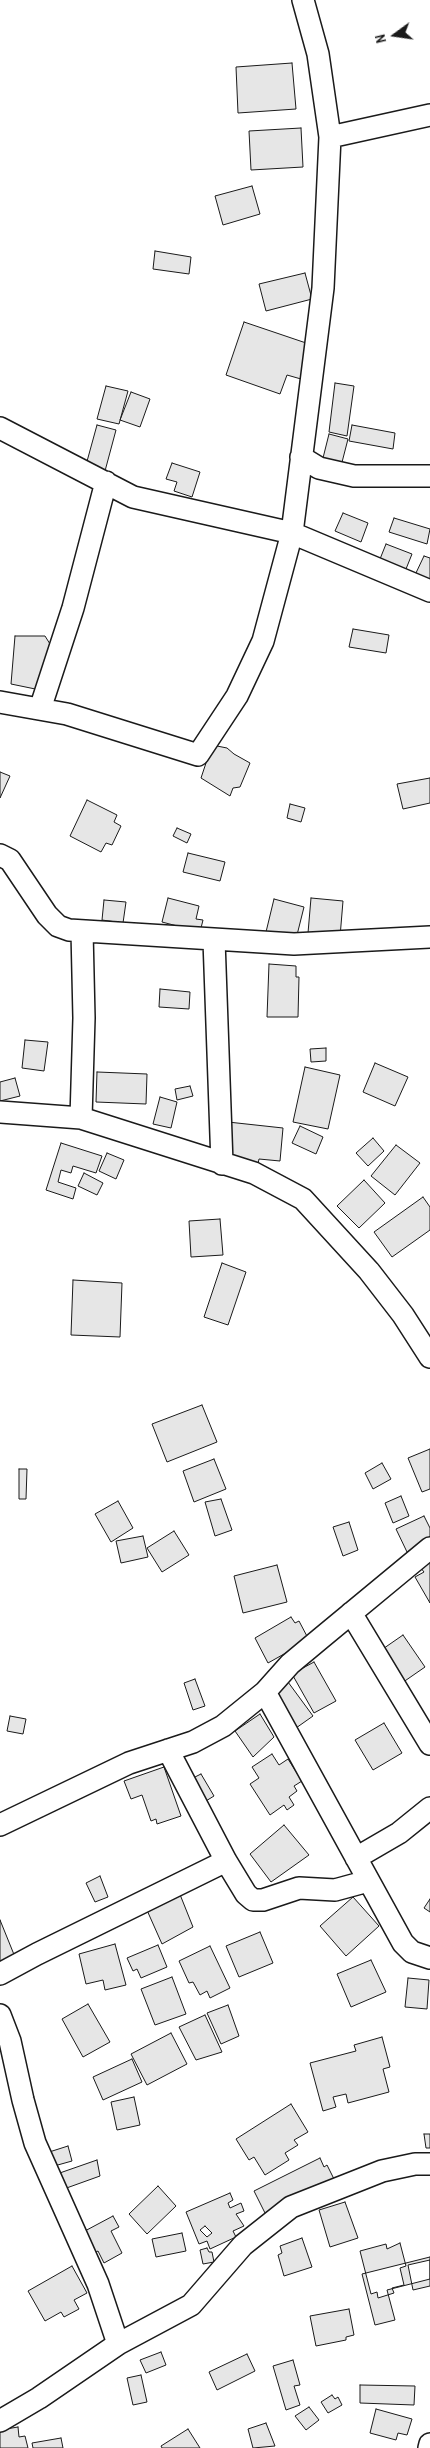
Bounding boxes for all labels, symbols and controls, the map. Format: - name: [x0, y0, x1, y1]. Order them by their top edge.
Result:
- north arrow: [370, 10, 420, 60]
- text: N: [371, 32, 390, 45]

